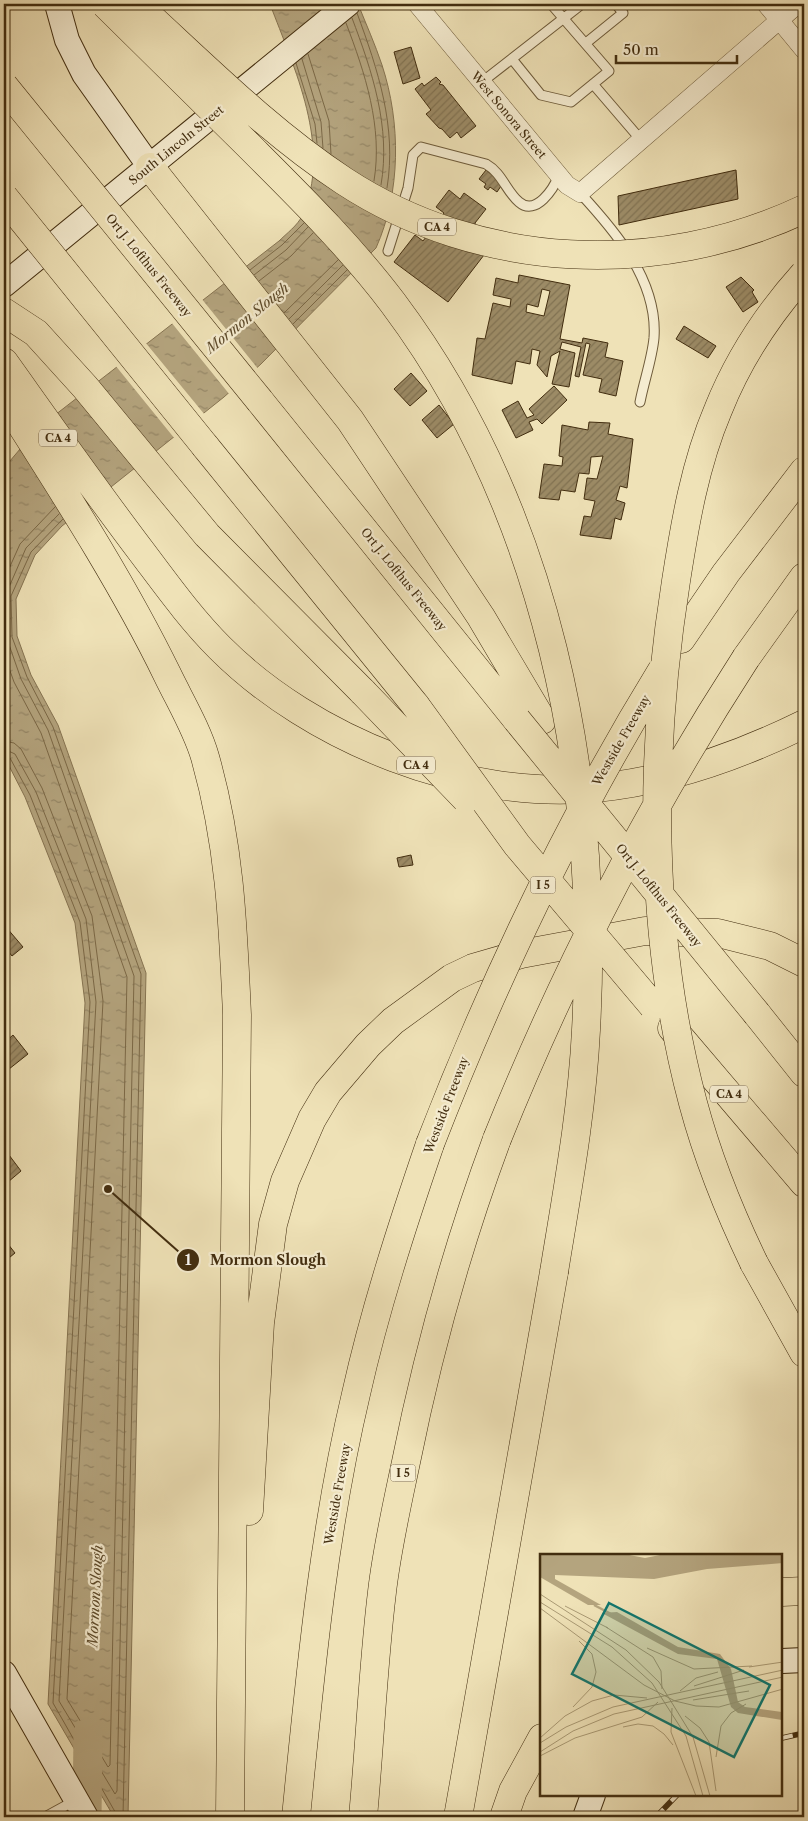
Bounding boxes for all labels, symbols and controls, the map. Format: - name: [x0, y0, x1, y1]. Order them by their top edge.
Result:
- scale bar: [616, 32, 737, 64]
- text: 50 m: [623, 40, 659, 59]
- street label: West Sonora Street: [467, 68, 550, 162]
- street label: South Lincoln Street: [125, 102, 227, 188]
- street label: Ort J. Lofthus Freeway: [103, 211, 195, 320]
- road number: CA 4: [418, 218, 456, 236]
- water label: Mormon Slough: [200, 279, 292, 358]
- road number: CA 4: [39, 429, 77, 446]
- street label: Ort J. Lofthus Freeway: [358, 525, 450, 634]
- street label: Westside Freeway: [588, 692, 653, 789]
- road number: CA 4: [397, 756, 435, 774]
- street label: Ort J. Lofthus Freeway: [613, 841, 705, 950]
- road number: I 5: [530, 876, 556, 894]
- street label: Westside Freeway: [420, 1054, 471, 1156]
- road number: CA 4: [710, 1086, 748, 1102]
- callout: Mormon Slough: [175, 1246, 336, 1275]
- text: 1: [185, 1250, 192, 1269]
- text: Mormon Slough: [210, 1251, 326, 1269]
- street label: Westside Freeway: [321, 1442, 353, 1547]
- road number: I 5: [390, 1465, 416, 1482]
- water label: Mormon Slough: [83, 1544, 107, 1649]
- inset map: [540, 1554, 783, 1796]

